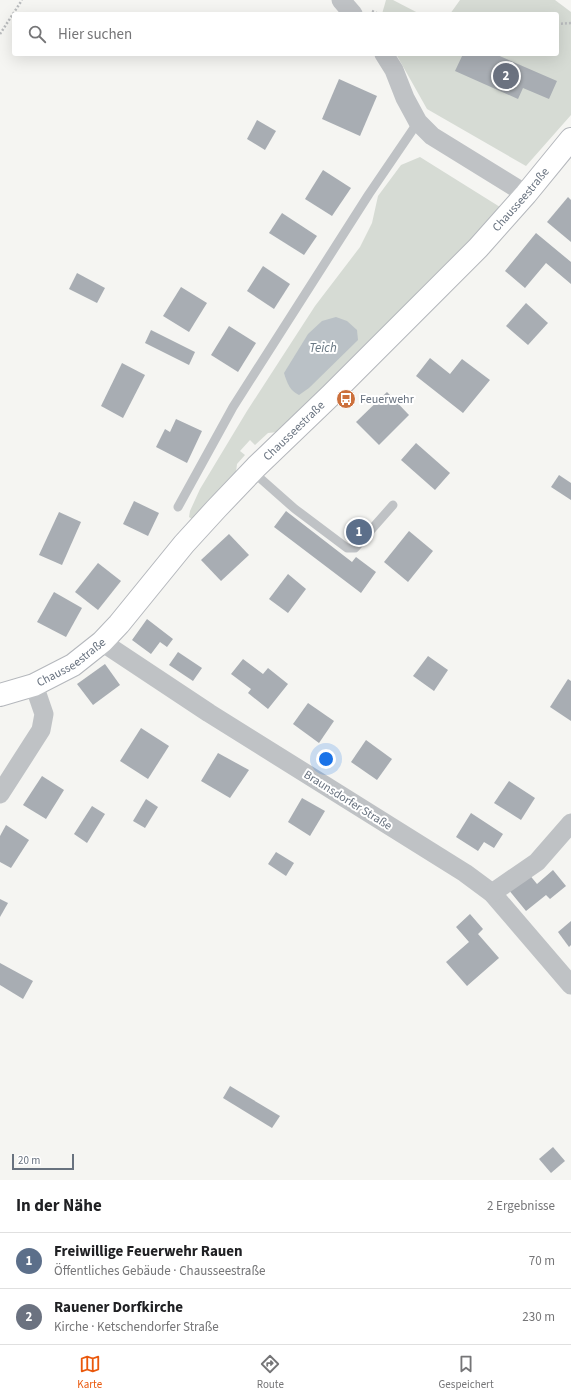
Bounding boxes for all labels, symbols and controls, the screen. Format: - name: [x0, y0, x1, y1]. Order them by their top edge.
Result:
- search box: [12, 12, 559, 56]
- icon: search: [26, 23, 48, 45]
- text: Hier suchen: [58, 24, 132, 45]
- pin: 2: [493, 61, 519, 91]
- street label: Chausseestraße: [488, 164, 553, 235]
- water label: Teich: [309, 339, 337, 357]
- bus stop icon: Feuerwehr: [335, 388, 357, 410]
- place label: Feuerwehr: [360, 391, 415, 408]
- street label: Chausseestraße: [260, 397, 329, 465]
- pin: 1: [346, 517, 372, 547]
- street label: Chausseestraße: [34, 634, 110, 691]
- your location: [316, 749, 336, 769]
- street label: Braunsdorfer Straße: [300, 766, 395, 834]
- scale bar: [12, 1152, 74, 1171]
- text: 20 m: [18, 1153, 40, 1168]
- text: In der Nähe: [16, 1194, 102, 1218]
- text: 2 Ergebnisse: [487, 1197, 555, 1215]
- text: Freiwillige Feuerwehr Rauen: [54, 1241, 243, 1262]
- text: 1: [26, 1252, 32, 1270]
- text: 70 m: [529, 1252, 555, 1270]
- text: Öffentliches Gebäude · Chausseestraße: [54, 1262, 265, 1280]
- text: Rauener Dorfkirche: [54, 1297, 183, 1318]
- text: 2: [26, 1308, 32, 1326]
- text: 230 m: [522, 1308, 555, 1326]
- text: Kirche · Ketschendorfer Straße: [54, 1318, 219, 1336]
- tab: Karte: [77, 1353, 102, 1392]
- tab: Route: [257, 1353, 284, 1392]
- tab: Gespeichert: [439, 1353, 494, 1392]

